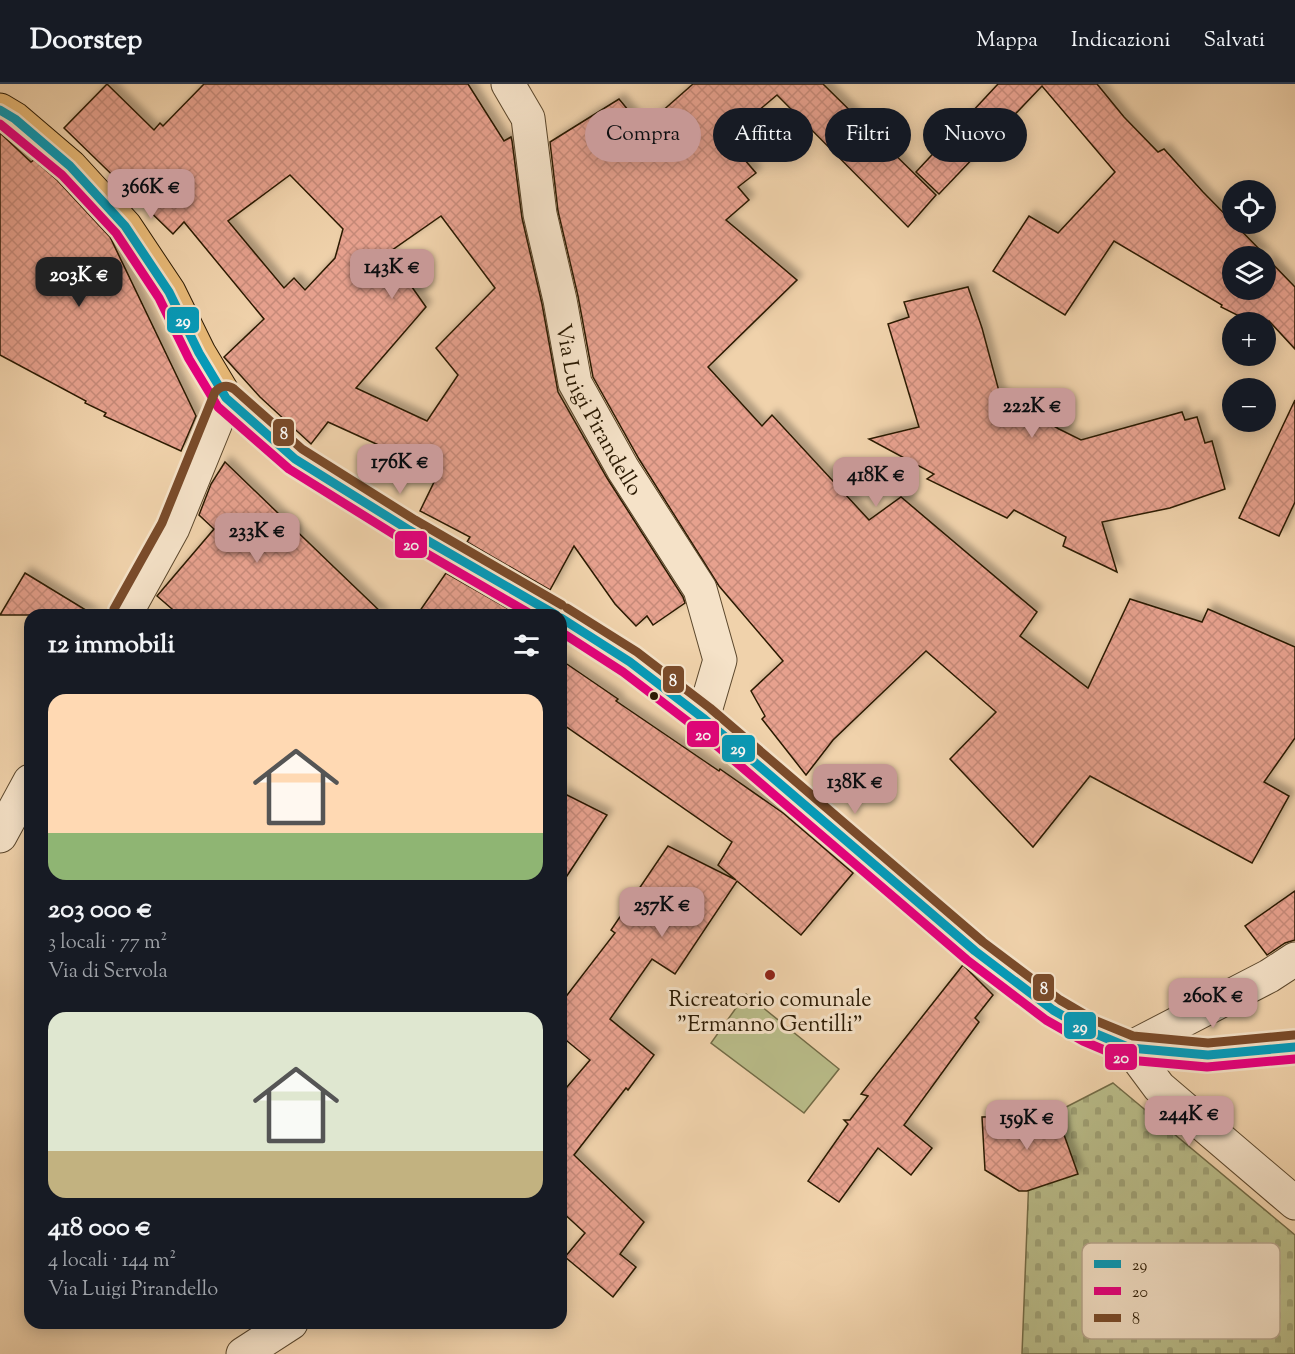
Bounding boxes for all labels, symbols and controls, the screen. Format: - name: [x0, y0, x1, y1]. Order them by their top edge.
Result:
- text: Doorstep: [30, 21, 142, 61]
- text: Mappa: [976, 26, 1038, 56]
- text: Indicazioni: [1071, 26, 1171, 56]
- text: Salvati: [1204, 26, 1265, 56]
- chip: Compra: [585, 108, 701, 162]
- chip: Affitta: [713, 108, 813, 162]
- chip: Filtri: [825, 108, 911, 162]
- chip: Nuovo: [923, 108, 1027, 162]
- pin: 366K €: [102, 169, 200, 220]
- text: 366K €: [122, 174, 180, 203]
- map controls: [1222, 180, 1276, 432]
- button: locate: [1222, 180, 1276, 234]
- button: layers: [1222, 246, 1276, 300]
- pin: 143K €: [343, 249, 441, 300]
- text: 143K €: [364, 254, 420, 283]
- pin: 203K €: [30, 257, 128, 308]
- text: 203K €: [49, 262, 109, 291]
- line badge: 29: [166, 306, 200, 334]
- text: 29: [175, 311, 191, 334]
- button: +: [1222, 312, 1276, 366]
- street label: Via Luigi Pirandello: [546, 321, 649, 503]
- button: −: [1222, 378, 1276, 432]
- pin: 222K €: [983, 388, 1081, 439]
- text: 222K €: [1002, 393, 1062, 422]
- line badge: 8: [272, 418, 295, 447]
- text: 8: [280, 424, 288, 447]
- pin: 176K €: [351, 444, 449, 495]
- text: 176K €: [371, 449, 429, 478]
- pin: 418K €: [827, 457, 925, 508]
- text: 418K €: [847, 462, 905, 491]
- pin: 233K €: [208, 513, 306, 564]
- text: 233K €: [229, 518, 285, 547]
- line badge: 20: [394, 530, 428, 559]
- text: 20: [403, 535, 420, 558]
- text: 12 immobili: [48, 627, 175, 664]
- icon: filters: [510, 629, 543, 662]
- line badge: 8: [662, 665, 685, 694]
- text: 8: [669, 671, 677, 694]
- unlabelled marker: [648, 690, 660, 702]
- line badge: 20: [686, 720, 720, 748]
- text: 20: [695, 725, 712, 748]
- icon: home: [242, 733, 350, 841]
- line badge: 29: [721, 734, 756, 763]
- text: 29: [730, 739, 746, 762]
- pin: 138K €: [806, 764, 904, 815]
- text: 138K €: [827, 769, 883, 798]
- pin: 257K €: [613, 887, 711, 938]
- text: 203 000 €: [48, 892, 153, 929]
- text: 257K €: [633, 892, 691, 921]
- text: 3 locali · 77 m²: [48, 929, 167, 958]
- text: Via di Servola: [48, 958, 168, 987]
- marker: Ricreatorio comunale "Ermanno Gentilli": [763, 968, 777, 982]
- line badge: 8: [1032, 973, 1055, 1002]
- pin: 260K €: [1164, 978, 1262, 1029]
- text: 8: [1040, 979, 1048, 1002]
- text: 260K €: [1183, 983, 1243, 1012]
- place label: Ricreatorio comunale "Ermanno Gentilli": [669, 985, 871, 1042]
- line badge: 29: [1063, 1011, 1097, 1040]
- text: 29: [1072, 1017, 1088, 1040]
- line badge: 20: [1104, 1043, 1138, 1071]
- text: 20: [1113, 1048, 1130, 1071]
- icon: home: [242, 1051, 350, 1159]
- pin: 244K €: [1140, 1096, 1238, 1147]
- pin: 159K €: [978, 1100, 1076, 1151]
- text: 244K €: [1159, 1101, 1219, 1130]
- text: 159K €: [1000, 1105, 1054, 1134]
- text: 418 000 €: [48, 1210, 151, 1247]
- legend: [1082, 1243, 1280, 1339]
- text: 4 locali · 144 m²: [48, 1247, 176, 1276]
- text: 29: [1132, 1255, 1147, 1278]
- text: Via Luigi Pirandello: [48, 1276, 218, 1305]
- text: 20: [1132, 1282, 1148, 1305]
- text: 8: [1132, 1309, 1140, 1332]

